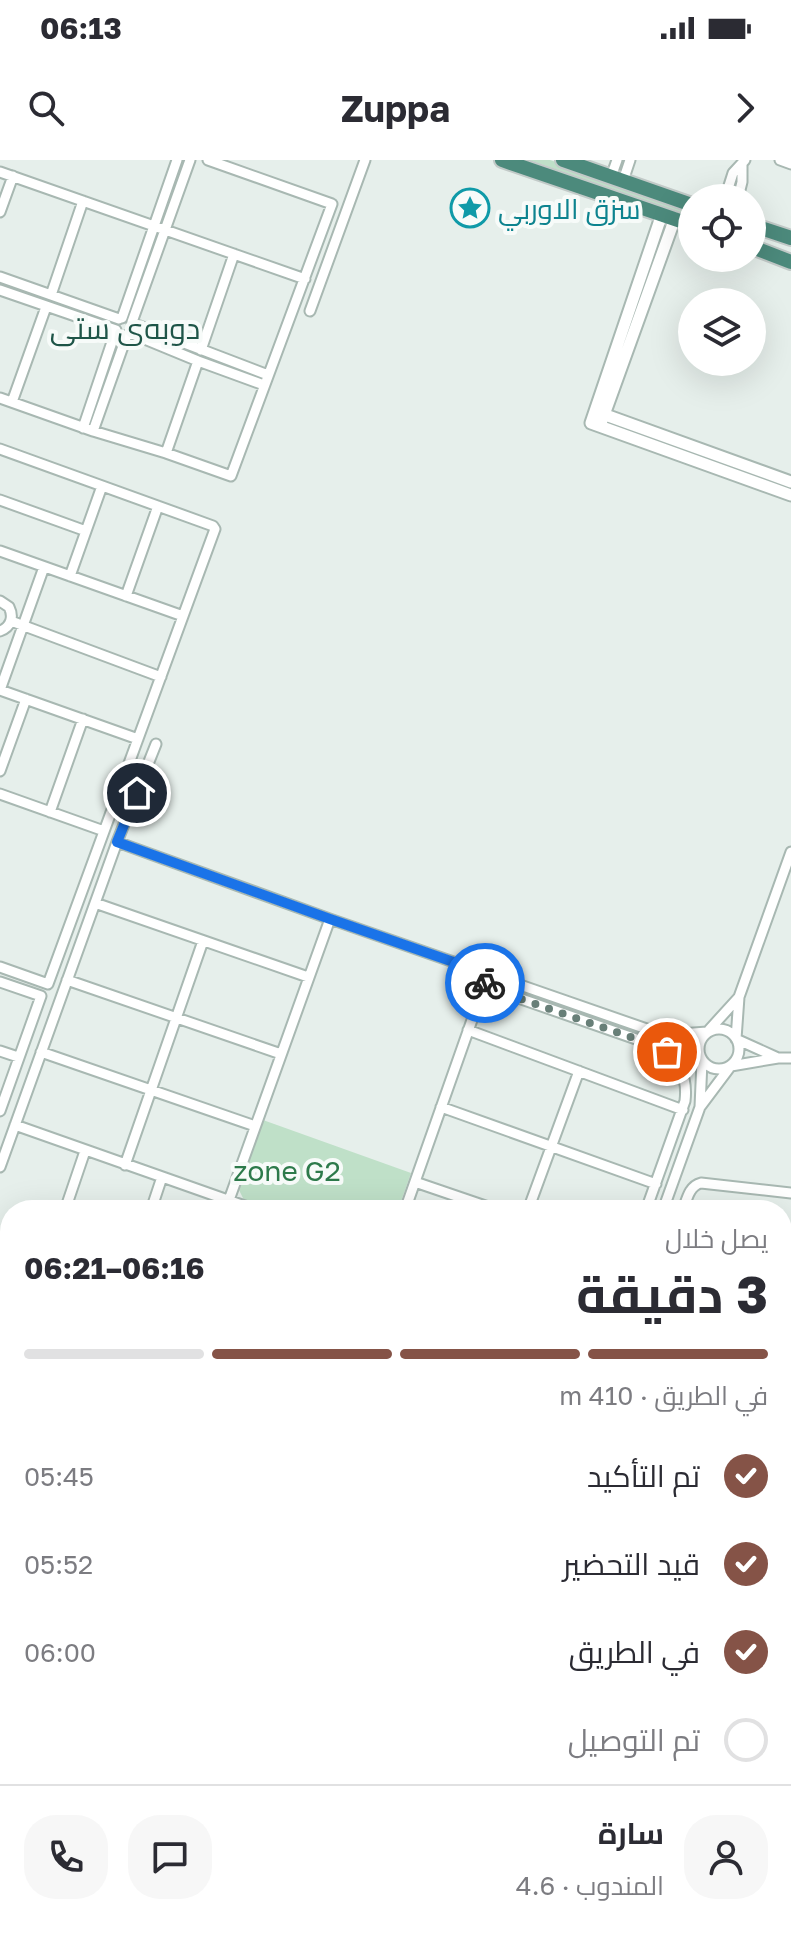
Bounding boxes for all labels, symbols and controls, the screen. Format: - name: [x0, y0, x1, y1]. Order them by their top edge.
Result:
- text: 06:13: [40, 10, 122, 46]
- icon: search: [24, 86, 68, 130]
- icon: forward: [723, 86, 767, 130]
- text: Zuppa: [341, 87, 450, 130]
- map controls: [678, 184, 766, 376]
- button: locate: [678, 184, 766, 272]
- place icon: سزق الاوربي: [449, 187, 491, 229]
- place label: سزق الاوربي: [498, 192, 641, 231]
- button: layers: [678, 288, 766, 376]
- district label: دوبه‌ی ستی: [50, 310, 200, 347]
- pin: [103, 759, 171, 827]
- icon: home: [115, 771, 159, 815]
- courier: [445, 943, 525, 1023]
- icon: bike: [463, 961, 507, 1005]
- pin: [633, 1018, 701, 1086]
- icon: bag: [645, 1030, 689, 1074]
- park label: zone G2: [233, 1154, 341, 1187]
- text: يصل خلال: [665, 1223, 768, 1254]
- text: 06:16–06:21: [24, 1250, 204, 1286]
- text: 3 دقيقة: [576, 1262, 768, 1324]
- text: في الطريق · 410 m: [559, 1380, 768, 1411]
- icon: check: [724, 1454, 768, 1498]
- text: تم التأكيد: [587, 1458, 700, 1494]
- text: 05:45: [24, 1461, 94, 1492]
- icon: check: [724, 1542, 768, 1586]
- text: قيد التحضير: [563, 1546, 700, 1582]
- text: 05:52: [24, 1549, 93, 1580]
- icon: check: [724, 1630, 768, 1674]
- text: في الطريق: [569, 1634, 700, 1670]
- text: 06:00: [24, 1637, 96, 1668]
- text: تم التوصيل: [568, 1722, 700, 1758]
- button: phone: [24, 1815, 108, 1899]
- button: chat: [128, 1815, 212, 1899]
- text: سارة: [598, 1815, 664, 1851]
- button: person: [684, 1815, 768, 1899]
- text: المندوب · 4.6: [516, 1870, 664, 1901]

